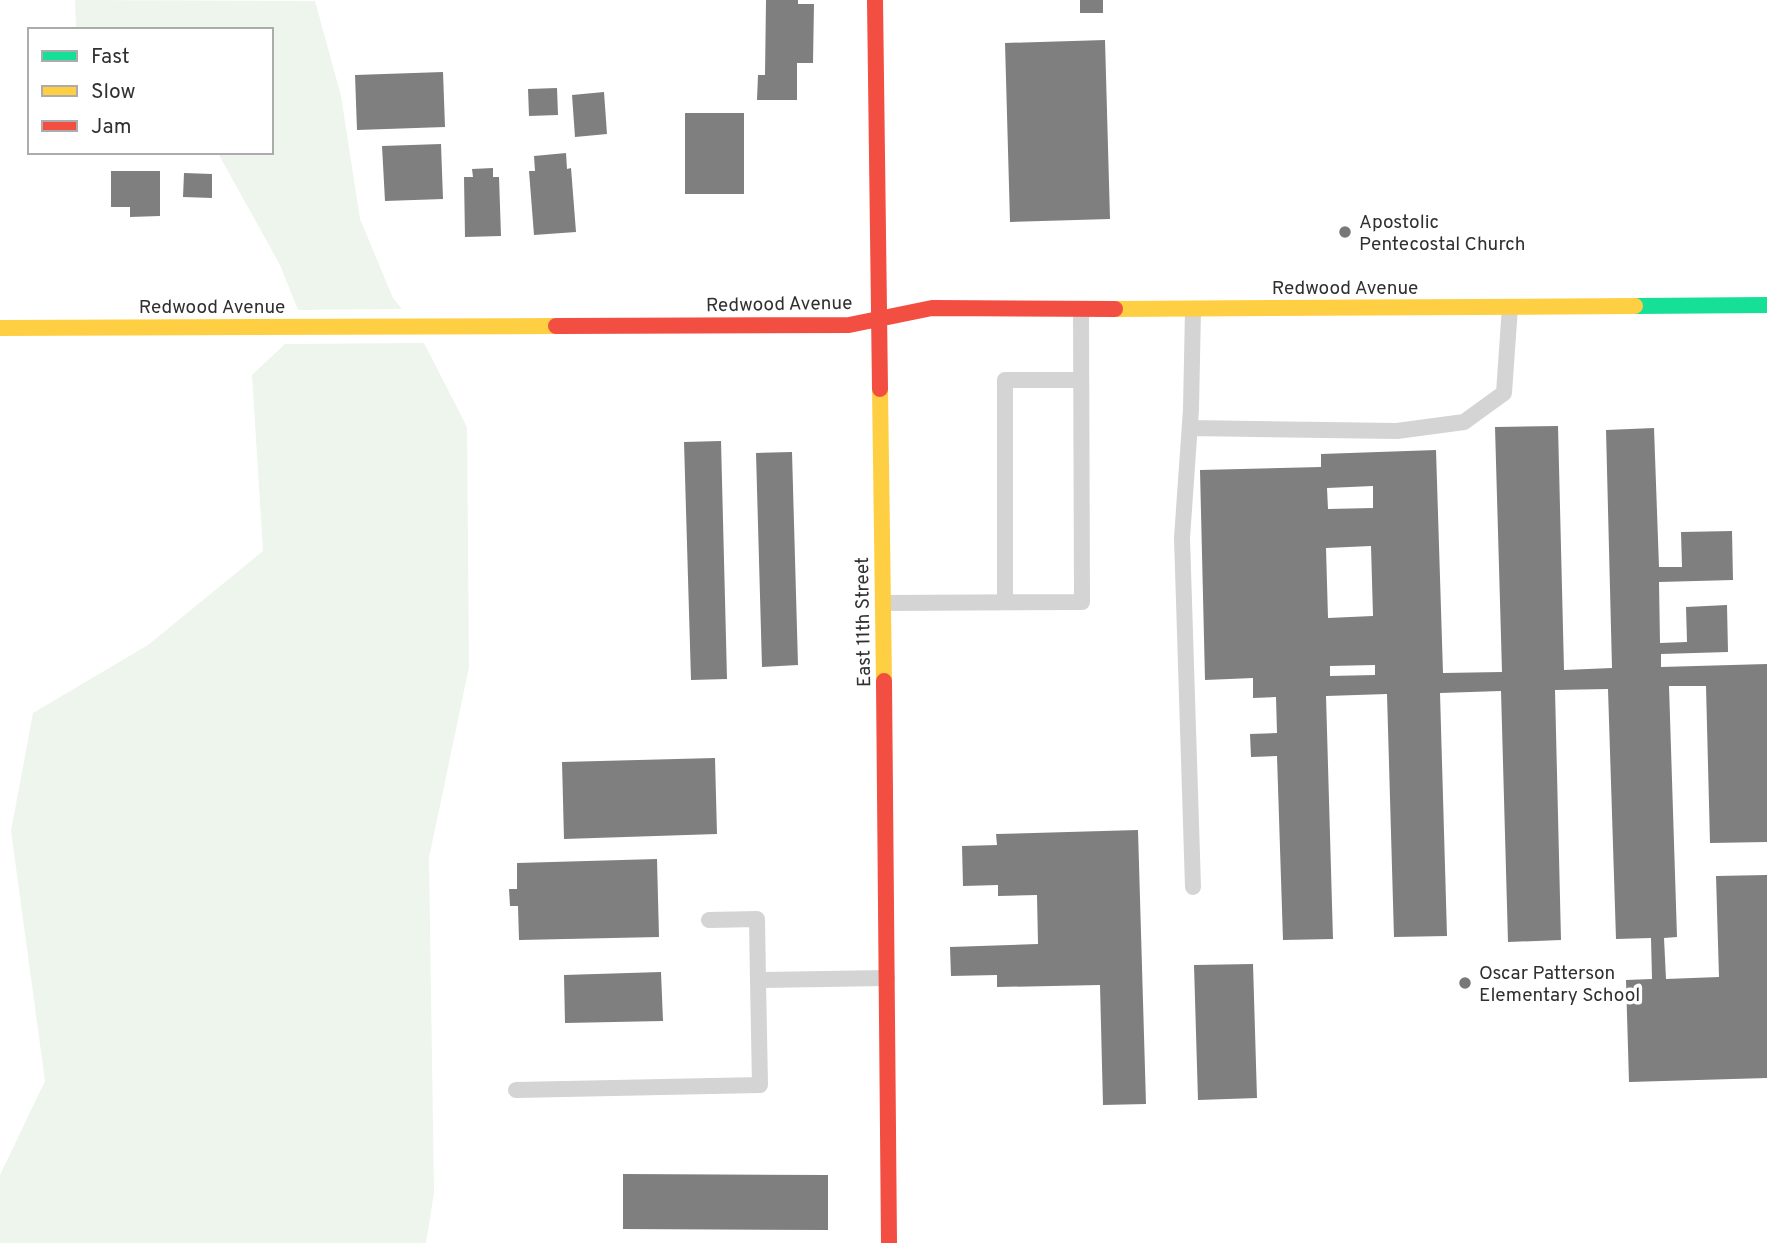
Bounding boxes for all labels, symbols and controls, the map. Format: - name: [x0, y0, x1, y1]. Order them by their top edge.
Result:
- legend: [28, 28, 273, 154]
- text: Fast: [91, 44, 130, 71]
- text: Slow: [91, 79, 136, 106]
- text: Jam: [91, 114, 132, 141]
- place label: Apostolic Pentecostal Church: [1359, 211, 1526, 257]
- marker: Apostolic Pentecostal Church: [1337, 224, 1353, 240]
- street label: Redwood Avenue: [1272, 277, 1418, 301]
- street label: Redwood Avenue: [706, 292, 852, 318]
- street label: Redwood Avenue: [139, 296, 285, 320]
- street label: East 11th Street: [851, 557, 877, 687]
- place label: Oscar Patterson Elementary School: [1479, 962, 1640, 1008]
- marker: Oscar Patterson Elementary School: [1457, 975, 1473, 991]

